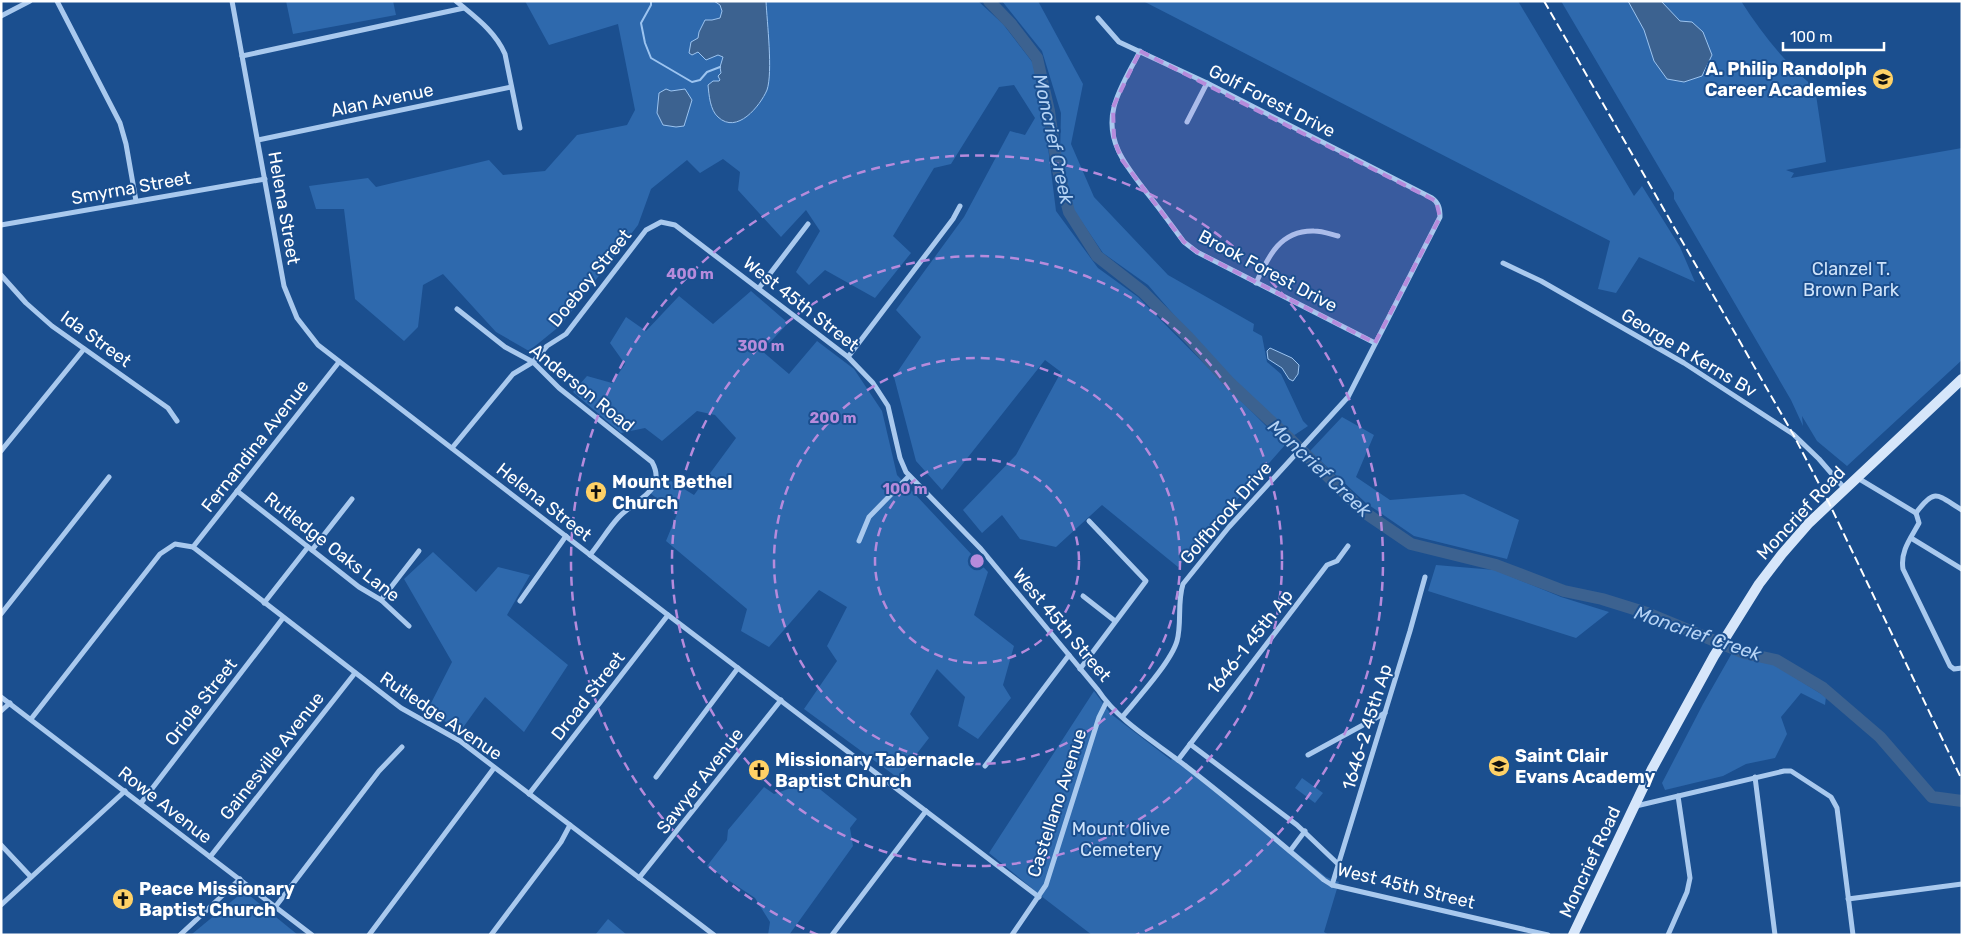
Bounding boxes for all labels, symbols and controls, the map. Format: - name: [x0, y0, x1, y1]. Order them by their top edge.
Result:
- scale bar: [1783, 20, 1884, 52]
- text: 100 m: [1790, 28, 1832, 46]
- place label: A. Philip Randolph Career Academies: [1705, 58, 1867, 101]
- street label: Golf Forest Drive: [1205, 60, 1339, 142]
- school or university icon: A. Philip Randolph Career Academies: [1871, 67, 1895, 91]
- water label: Moncrief Creek: [1028, 72, 1079, 207]
- street label: Alan Avenue: [329, 78, 435, 122]
- street label: Helena Street: [263, 150, 305, 266]
- street label: Smyrna Street: [70, 167, 192, 209]
- street label: Doeboy Street: [544, 225, 636, 331]
- street label: Brook Forest Drive: [1195, 225, 1341, 317]
- street label: West 45th Street: [739, 252, 863, 356]
- park label: Clanzel T. Brown Park: [1803, 258, 1900, 301]
- text: 400 m: [666, 265, 714, 283]
- street label: George R Kerns Bv: [1617, 304, 1761, 402]
- street label: Ida Street: [56, 306, 136, 372]
- text: 300 m: [737, 337, 785, 355]
- street label: Anderson Road: [525, 339, 639, 437]
- street label: Fernandina Avenue: [197, 375, 313, 517]
- text: 200 m: [809, 409, 857, 427]
- water label: Moncrief Creek: [1263, 415, 1376, 522]
- street label: Golfbrook Drive: [1175, 457, 1277, 569]
- street label: Helena Street: [492, 458, 596, 546]
- street label: Moncrief Road: [1752, 462, 1850, 564]
- place label: Mount Bethel Church: [612, 471, 732, 514]
- church icon: Mount Bethel Church: [584, 480, 608, 504]
- text: 100 m: [883, 480, 927, 498]
- street label: Rutledge Oaks Lane: [260, 487, 404, 607]
- centre of rings: [968, 552, 986, 570]
- street label: West 45th Street: [1008, 564, 1116, 686]
- street label: 1646-1 45th Ap: [1202, 585, 1298, 699]
- water label: Moncrief Creek: [1631, 601, 1764, 666]
- street label: Droad Street: [547, 647, 629, 745]
- street label: Oriole Street: [160, 654, 242, 750]
- street label: 1646-2 45th Ap: [1337, 662, 1397, 792]
- street label: Rutledge Avenue: [376, 667, 506, 765]
- street label: Gainesville Avenue: [215, 688, 329, 824]
- street label: Sawyer Avenue: [652, 724, 748, 838]
- street label: Castellano Avenue: [1023, 726, 1091, 880]
- place label: Saint Clair Evans Academy: [1515, 745, 1655, 788]
- place label: Missionary Tabernacle Baptist Church: [775, 749, 975, 792]
- school or university icon: Saint Clair Evans Academy: [1487, 754, 1511, 778]
- church icon: Missionary Tabernacle Baptist Church: [747, 758, 771, 782]
- street label: Rowe Avenue: [114, 762, 216, 848]
- street label: Moncrief Road: [1555, 803, 1625, 921]
- park label: Mount Olive Cemetery: [1072, 818, 1170, 861]
- street label: West 45th Street: [1335, 858, 1477, 914]
- place label: Peace Missionary Baptist Church: [139, 878, 295, 921]
- church icon: Peace Missionary Baptist Church: [111, 887, 135, 911]

